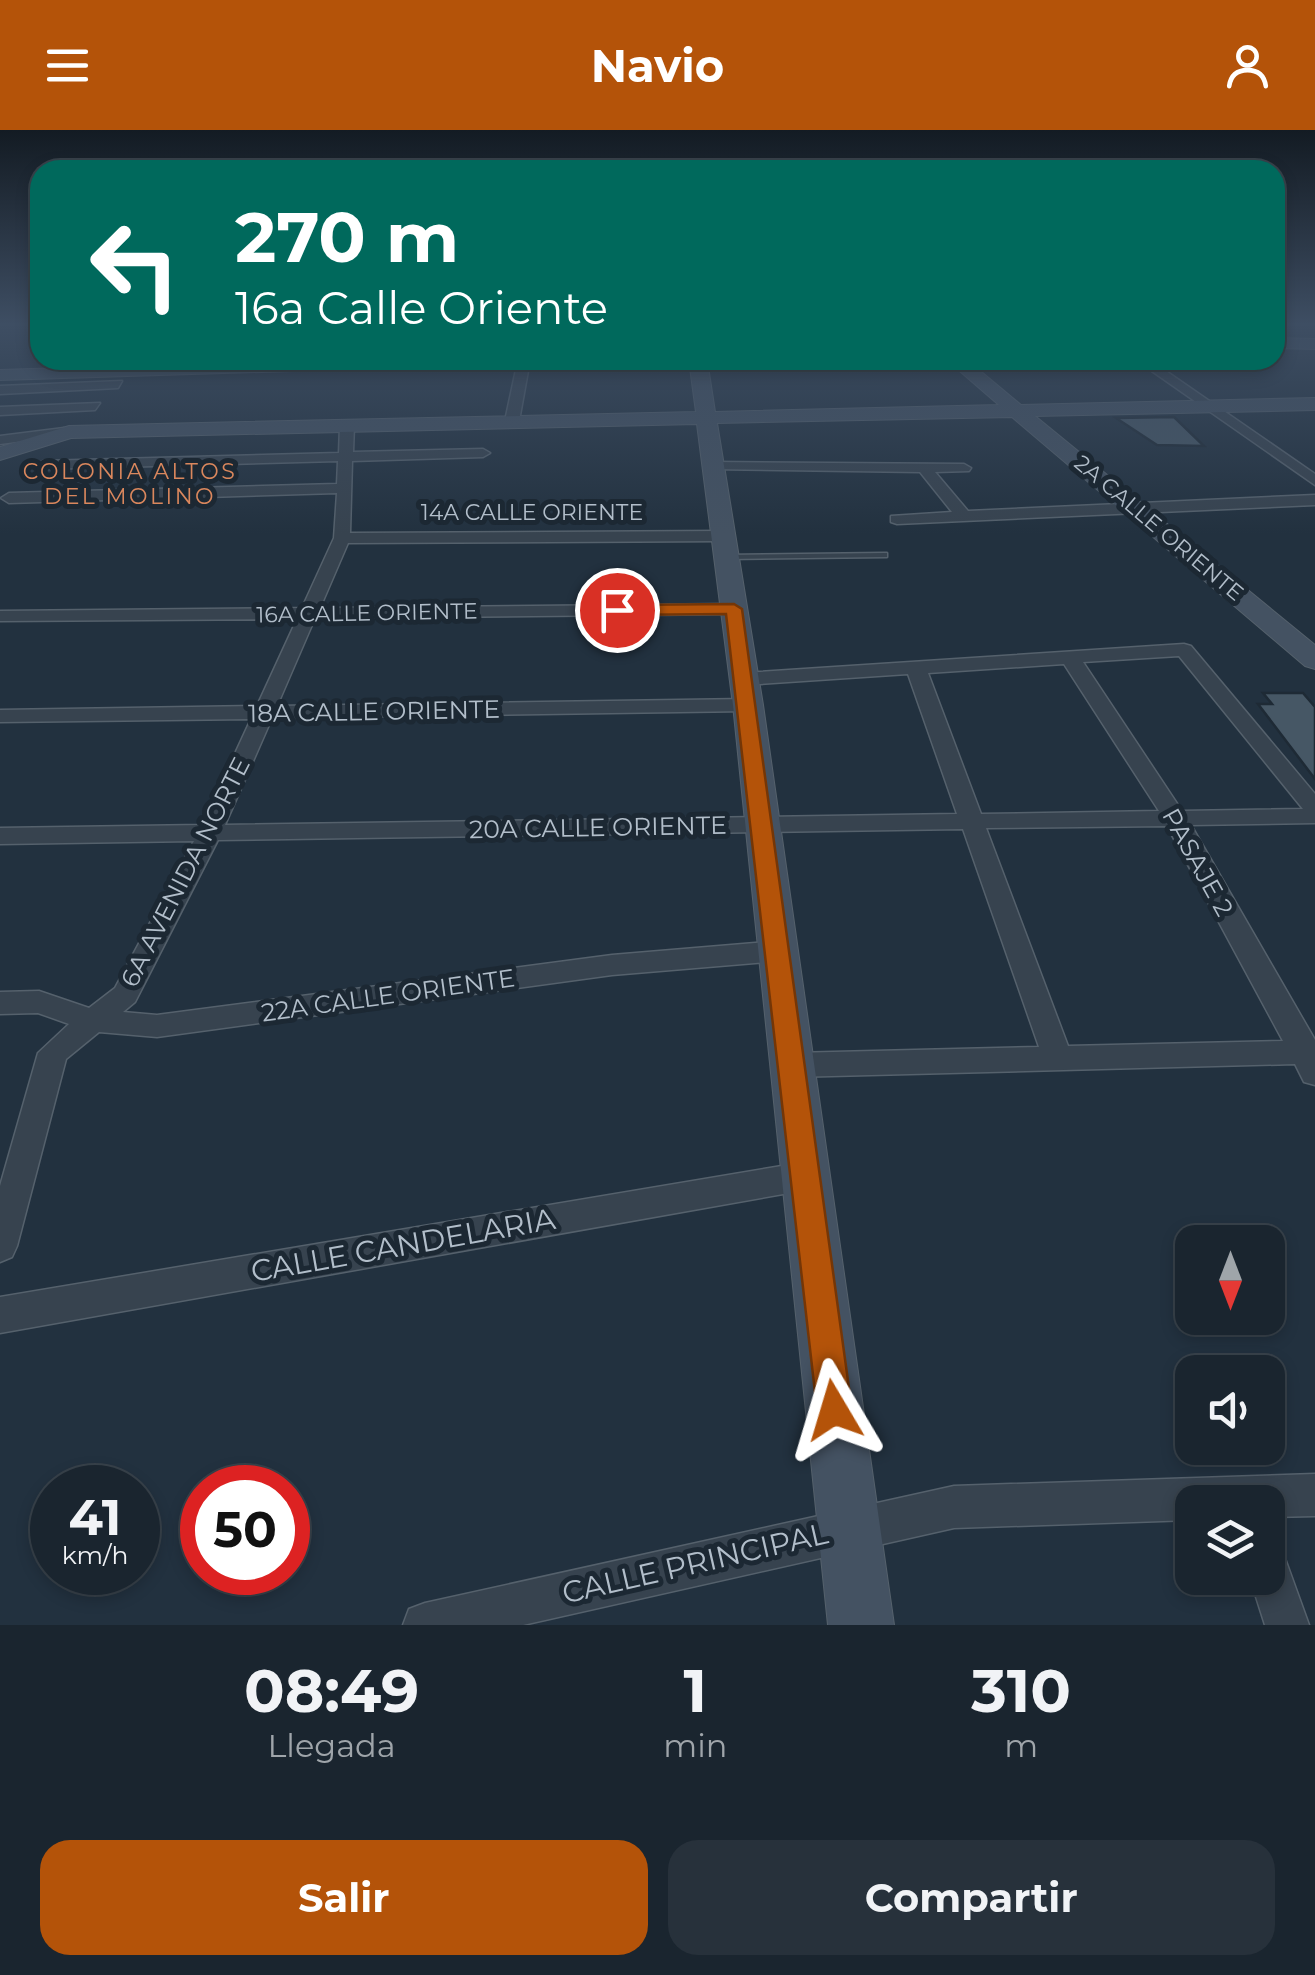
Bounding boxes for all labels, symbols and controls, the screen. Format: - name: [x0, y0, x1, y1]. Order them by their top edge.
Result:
- icon: menu: [40, 38, 95, 93]
- text: Navio: [591, 38, 724, 93]
- icon: person: [1220, 38, 1275, 93]
- text: 270 m: [235, 194, 459, 280]
- icon: left: [70, 200, 200, 330]
- text: 16a Calle Oriente: [235, 280, 608, 335]
- street label: 2A CALLE ORIENTE: [1069, 449, 1249, 607]
- district label: COLONIA ALTOS DEL MOLINO: [23, 458, 237, 510]
- street label: 14A CALLE ORIENTE: [421, 499, 643, 526]
- pin: [575, 568, 660, 653]
- icon: arrive: [590, 583, 645, 638]
- street label: 16A CALLE ORIENTE: [256, 598, 478, 628]
- street label: 18A CALLE ORIENTE: [248, 694, 500, 728]
- street label: 6A AVENIDA NORTE: [114, 752, 256, 992]
- street label: PASAJE 2: [1156, 803, 1240, 921]
- street label: 20A CALLE ORIENTE: [469, 810, 727, 844]
- street label: 22A CALLE ORIENTE: [259, 962, 517, 1028]
- street label: CALLE CANDELARIA: [248, 1200, 559, 1290]
- north arrow: [1175, 1225, 1285, 1335]
- map controls: [1175, 1225, 1285, 1595]
- button: sound: [1175, 1355, 1285, 1465]
- position arrow: [782, 1358, 886, 1462]
- speed limit sign: 50: [180, 1465, 310, 1595]
- button: layers: [1175, 1485, 1285, 1595]
- text: 41: [69, 1487, 121, 1548]
- street label: CALLE PRINCIPAL: [559, 1514, 832, 1612]
- text: km/h: [62, 1540, 128, 1570]
- text: 08:49: [244, 1654, 419, 1727]
- text: 1: [684, 1654, 707, 1727]
- text: 310: [971, 1654, 1071, 1727]
- text: Llegada: [268, 1726, 396, 1765]
- text: min: [663, 1726, 727, 1765]
- text: m: [1004, 1726, 1038, 1765]
- button: Salir: [40, 1840, 648, 1955]
- button: Compartir: [668, 1840, 1275, 1955]

